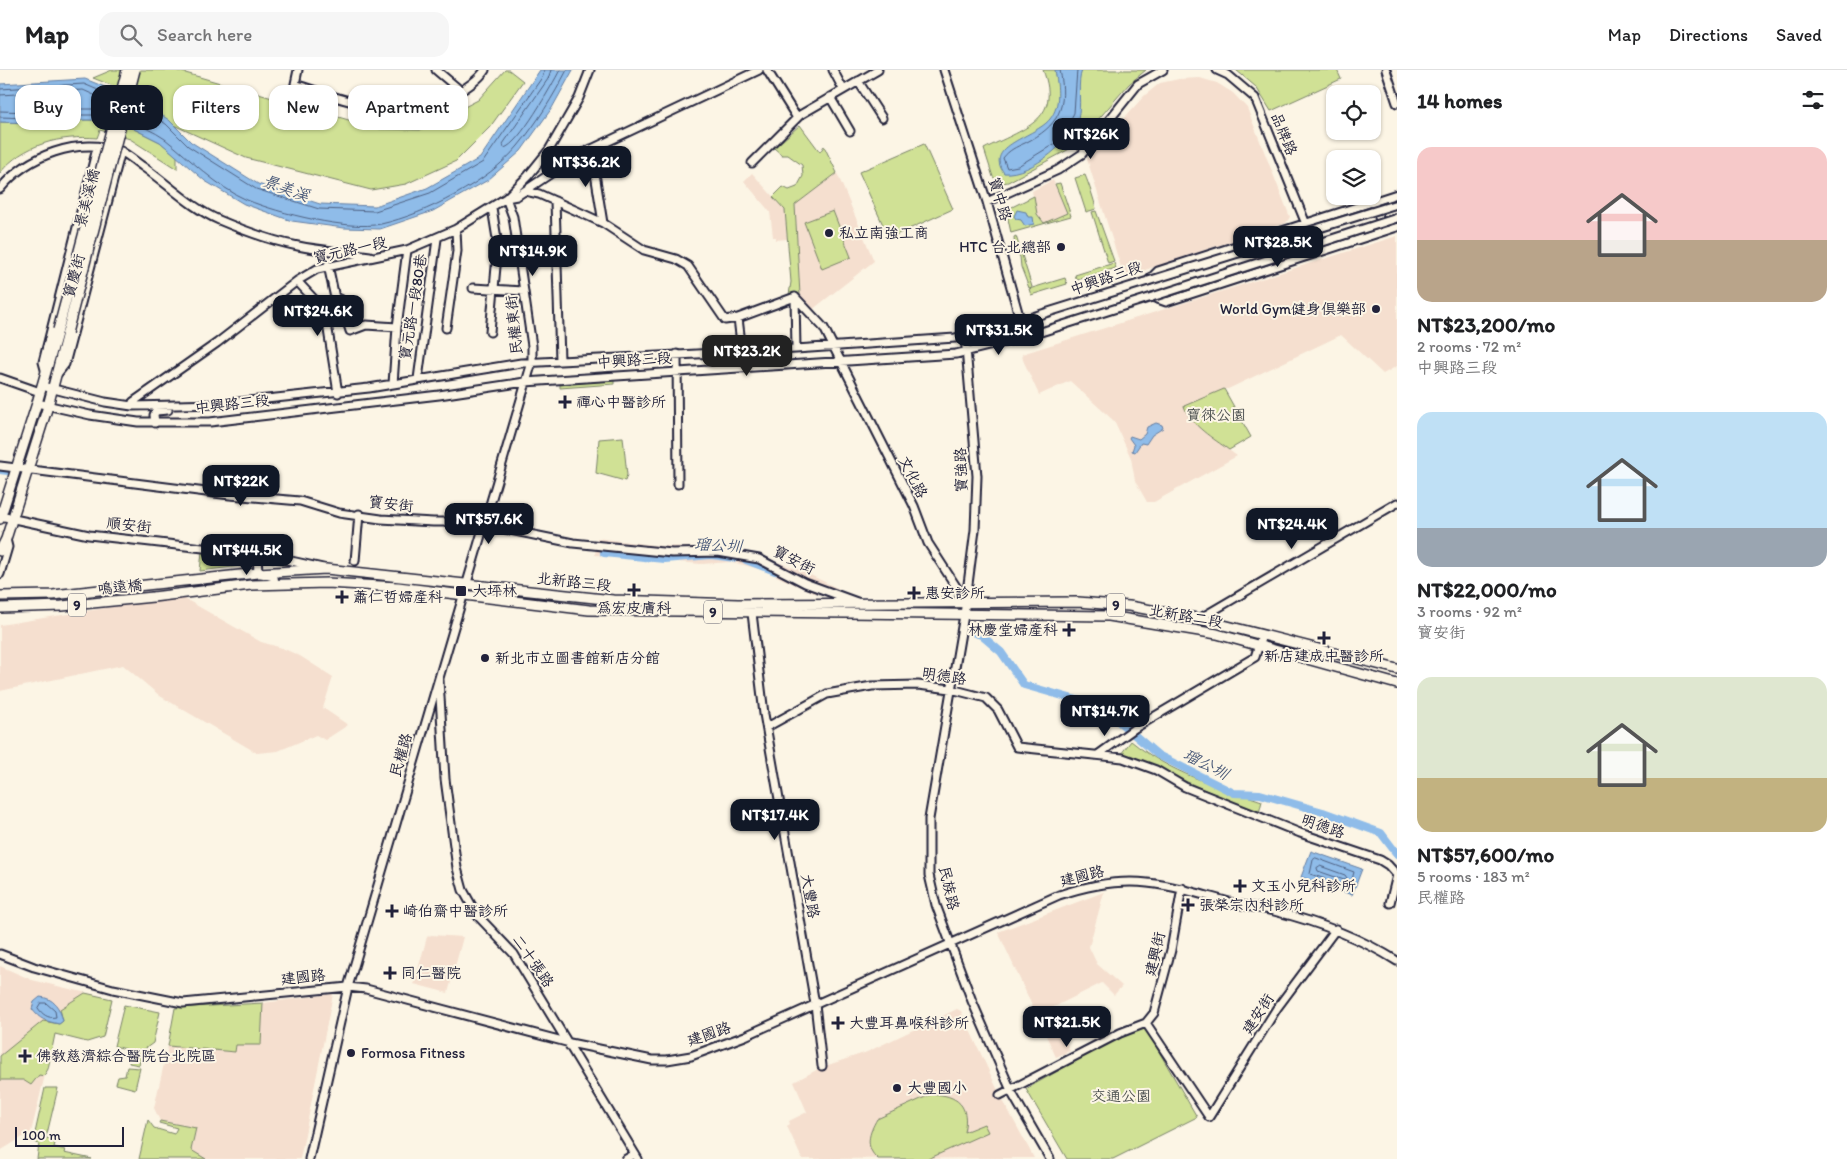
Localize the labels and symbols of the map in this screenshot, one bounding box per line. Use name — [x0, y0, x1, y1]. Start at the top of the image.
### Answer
street label: 品牌路 — [1267, 110, 1301, 158]
pin: NT$26K — [1050, 118, 1132, 160]
pin: NT$36.2K — [534, 146, 638, 188]
street label: 景美溪橋 — [71, 167, 103, 229]
water label: 景美溪 — [260, 171, 313, 205]
street label: 寶中路 — [985, 175, 1015, 223]
place label: 私立南強工商 — [839, 224, 929, 242]
pin: NT$28.5K — [1226, 226, 1330, 268]
marker: 私立南強工商 — [823, 227, 835, 239]
street label: 寶元路一段 — [311, 233, 389, 267]
pin: NT$14.9K — [481, 234, 585, 277]
place label: HTC 台北總部 — [959, 238, 1051, 256]
marker: HTC 台北總部 — [1055, 241, 1067, 253]
street label: 寶慶街 — [59, 252, 89, 300]
street label: 寶元路一段80巷 — [396, 253, 430, 361]
street label: 中興路三段 — [1068, 257, 1144, 299]
pin: NT$24.6K — [266, 294, 370, 337]
street label: 民權東街 — [502, 294, 526, 356]
place label: World Gym健身俱樂部 — [1220, 300, 1366, 318]
marker: World Gym健身俱樂部 — [1370, 303, 1382, 315]
pin: NT$31.5K — [947, 314, 1051, 356]
pin: NT$23.2K — [695, 334, 799, 377]
street label: 中興路三段 — [596, 348, 672, 372]
street label: 中興路三段 — [194, 391, 270, 417]
place label: 禪心中醫診所 — [576, 393, 666, 411]
marker: 禪心中醫診所 — [558, 395, 572, 409]
park label: 寶徠公園 — [1186, 406, 1246, 424]
street label: 寶強路 — [951, 447, 971, 493]
street label: 文化路 — [895, 453, 931, 501]
pin: NT$22K — [200, 464, 282, 507]
street label: 寶安街 — [368, 493, 414, 515]
pin: NT$57.6K — [437, 502, 541, 545]
pin: NT$24.4K — [1240, 508, 1344, 550]
street label: 順安街 — [106, 514, 152, 536]
pin: NT$44.5K — [195, 534, 299, 576]
water label: 瑠公圳 — [694, 534, 744, 556]
street label: 寶安街 — [770, 542, 818, 578]
street label: 北新路三段 — [536, 569, 612, 595]
street label: 鳴遠橋 — [97, 576, 143, 598]
place label: 大坪林 — [472, 582, 517, 600]
marker: 為宏皮膚科 — [627, 583, 641, 597]
marker: 大坪林 — [454, 584, 468, 598]
place label: 惠安診所 — [925, 584, 985, 602]
marker: 惠安診所 — [907, 586, 921, 600]
place label: 蕭仁哲婦產科 — [353, 588, 443, 606]
marker: 蕭仁哲婦產科 — [335, 590, 349, 604]
road number: 9 — [68, 594, 86, 616]
road number: 9 — [1107, 594, 1125, 616]
place label: 為宏皮膚科 — [596, 599, 672, 617]
road number: 9 — [704, 600, 722, 624]
street label: 北新路二段 — [1147, 601, 1225, 631]
place label: 林慶堂婦產科 — [968, 621, 1058, 639]
marker: 林慶堂婦產科 — [1062, 623, 1076, 637]
marker: 新店建成中醫診所 — [1317, 631, 1331, 645]
place label: 新店建成中醫診所 — [1264, 647, 1384, 665]
place label: 新北市立圖書館新店分館 — [495, 649, 660, 667]
marker: 新北市立圖書館新店分館 — [479, 652, 491, 664]
street label: 明德路 — [920, 664, 968, 688]
pin: NT$14.7K — [1053, 694, 1157, 737]
street label: 民權路 — [386, 731, 416, 779]
water label: 瑠公圳 — [1180, 745, 1233, 784]
pin: NT$17.4K — [723, 798, 827, 841]
street label: 明德路 — [1299, 810, 1347, 842]
street label: 建國路 — [1058, 862, 1106, 890]
street label: 民族路 — [935, 864, 963, 912]
street label: 大豐路 — [797, 872, 823, 920]
place label: 文玉小兒科診所 — [1251, 877, 1356, 895]
marker: 文玉小兒科診所 — [1233, 879, 1247, 893]
place label: 張榮宗內科診所 — [1199, 896, 1304, 914]
marker: 張榮宗內科診所 — [1181, 898, 1195, 912]
place label: 崎伯齋中醫診所 — [403, 902, 508, 920]
marker: 崎伯齋中醫診所 — [385, 904, 399, 918]
street label: 建興街 — [1141, 930, 1169, 978]
street label: 二十張路 — [508, 931, 558, 991]
place label: 同仁醫院 — [401, 964, 461, 982]
street label: 建國路 — [280, 966, 326, 988]
marker: 同仁醫院 — [383, 966, 397, 980]
street label: 建安街 — [1238, 990, 1278, 1038]
pin: NT$21.5K — [1015, 1006, 1119, 1048]
place label: 大豐耳鼻喉科診所 — [849, 1014, 969, 1032]
marker: 大豐耳鼻喉科診所 — [831, 1016, 845, 1030]
street label: 建國路 — [685, 1018, 733, 1050]
place label: Formosa Fitness — [361, 1044, 466, 1062]
place label: 佛教慈濟綜合醫院台北院區 — [36, 1047, 216, 1065]
marker: Formosa Fitness — [345, 1047, 357, 1059]
marker: 佛教慈濟綜合醫院台北院區 — [18, 1049, 32, 1063]
place label: 大豐國小 — [907, 1079, 967, 1097]
marker: 大豐國小 — [891, 1082, 903, 1094]
park label: 交通公園 — [1091, 1087, 1151, 1105]
scale bar — [15, 1124, 124, 1147]

